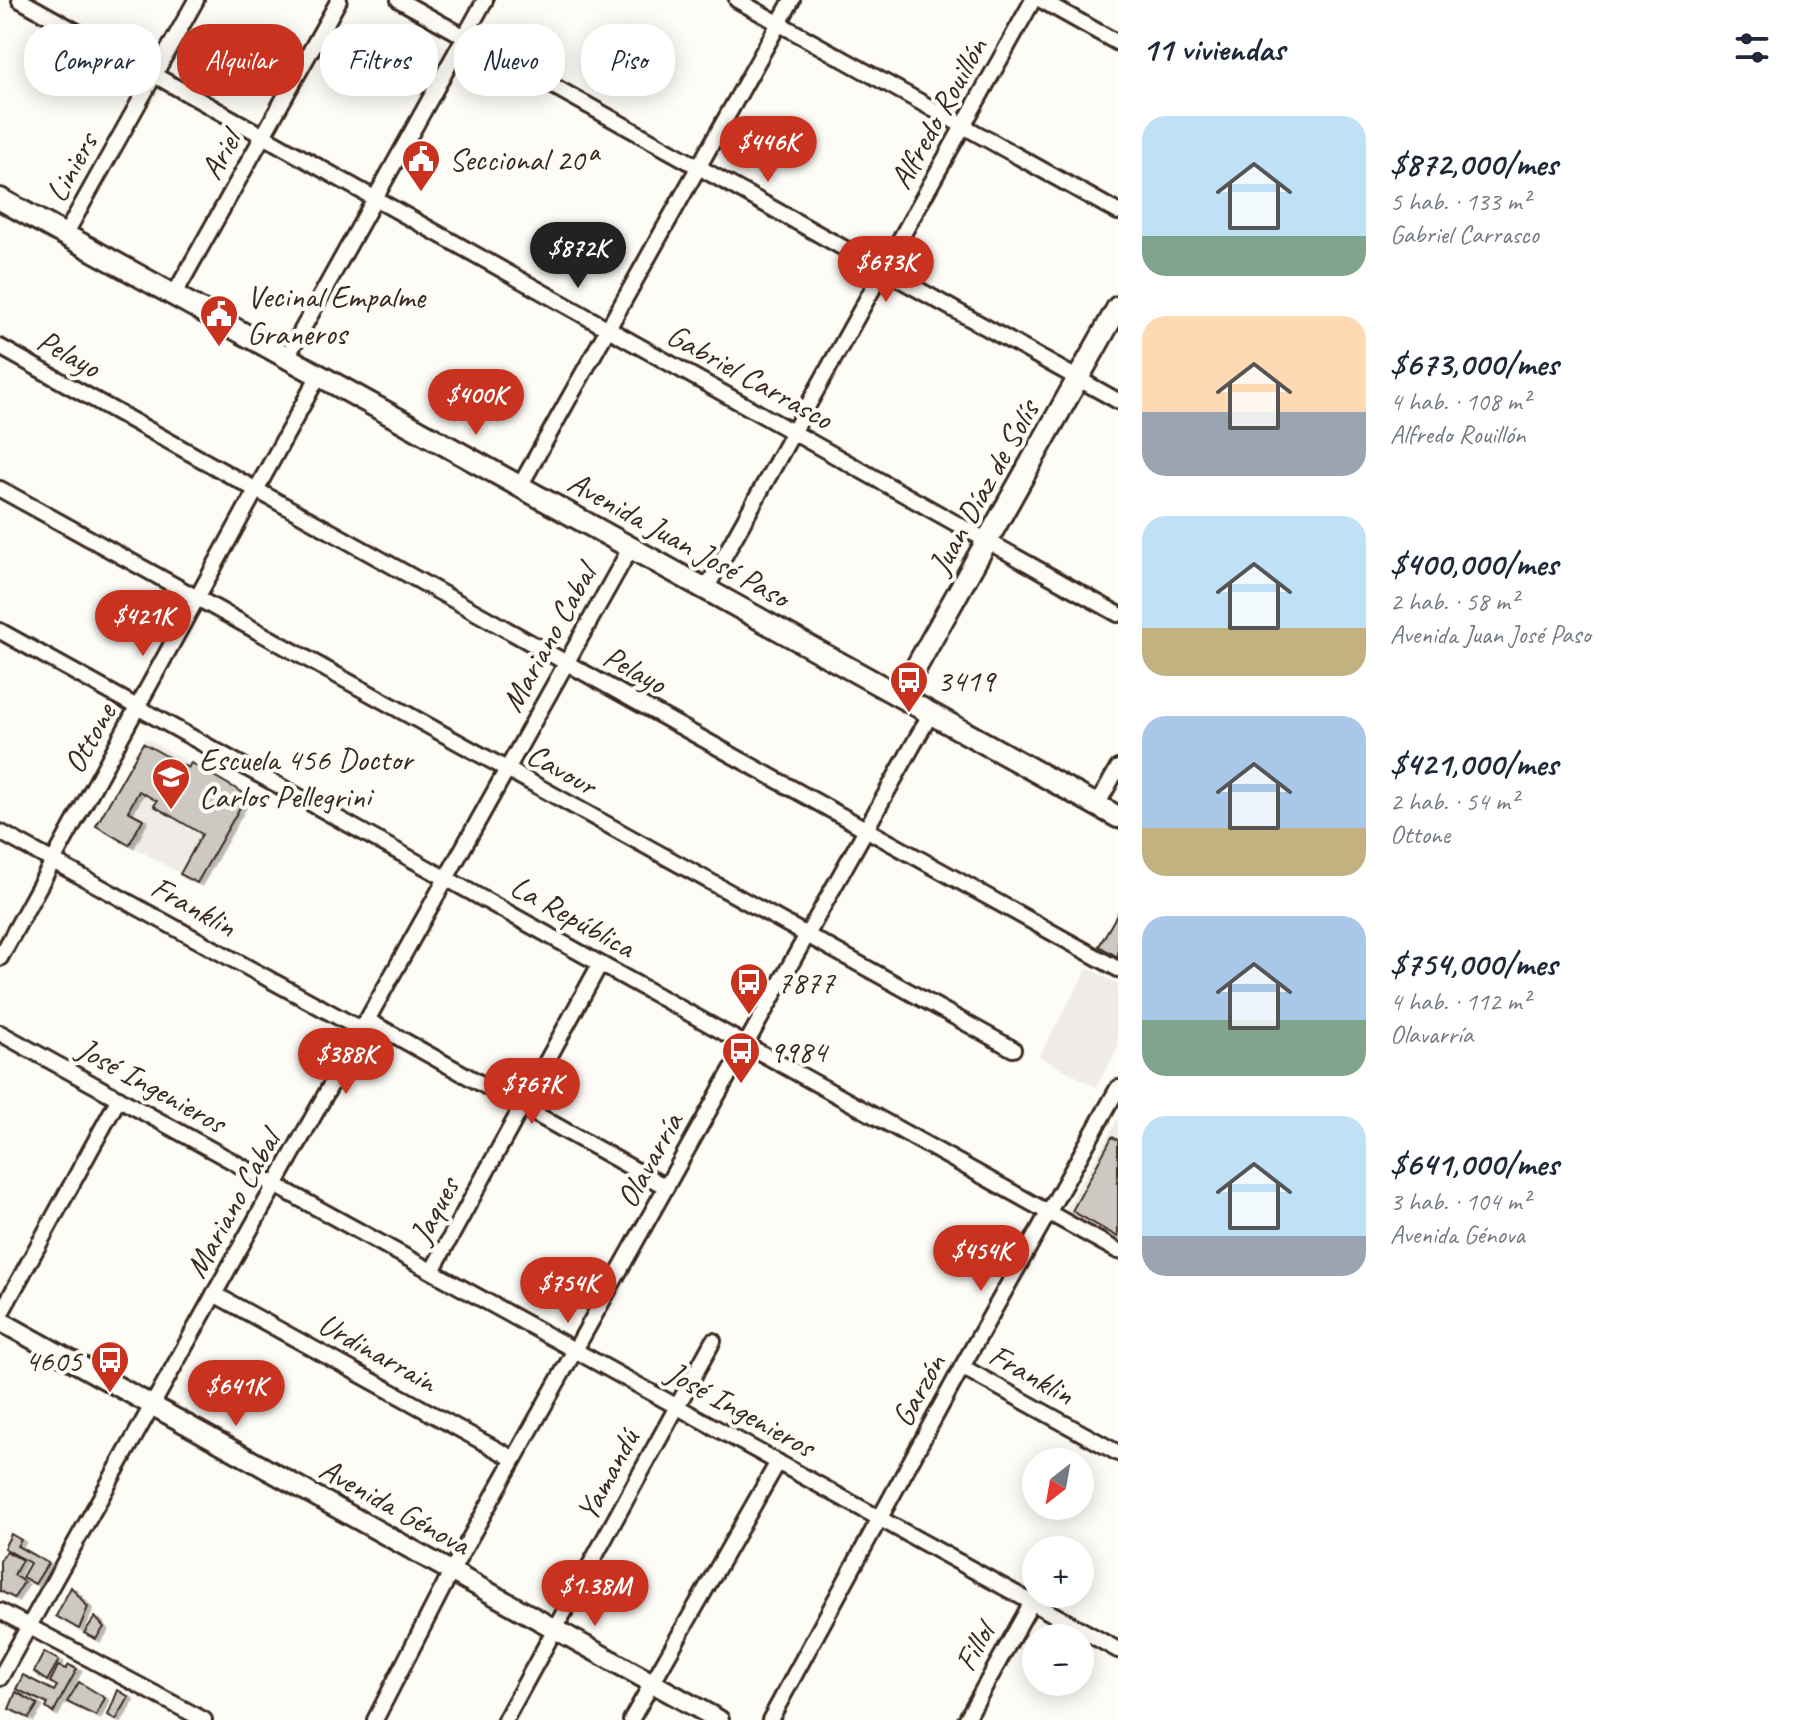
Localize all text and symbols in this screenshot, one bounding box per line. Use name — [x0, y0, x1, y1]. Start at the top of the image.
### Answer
chip: Comprar — [24, 24, 161, 96]
chip: Alquilar — [177, 24, 304, 96]
chip: Filtros — [320, 24, 438, 96]
chip: Nuevo — [454, 24, 565, 96]
chip: Piso — [581, 24, 675, 96]
icon: filters — [1730, 26, 1774, 70]
text: 11 viviendas — [1142, 27, 1285, 70]
street label: Alfredo Rouillón — [880, 29, 998, 196]
pin: $446K — [712, 116, 824, 184]
street label: Ariel — [191, 119, 253, 187]
street label: Liniers — [36, 123, 109, 209]
text: $446K — [738, 125, 798, 158]
public building icon: Seccional 20ª — [400, 138, 442, 193]
place label: Seccional 20ª — [449, 139, 602, 180]
text: $872,000/mes — [1390, 142, 1558, 185]
icon: home — [1206, 148, 1302, 244]
text: 5 hab. · 133 m² — [1390, 185, 1530, 218]
text: Gabriel Carrasco — [1390, 218, 1539, 251]
pin: $872K — [522, 222, 634, 290]
text: $872K — [548, 231, 608, 264]
pin: $673K — [830, 236, 942, 304]
text: $673K — [856, 245, 916, 278]
place label: Vecinal Empalme Graneros — [247, 276, 427, 354]
public building icon: Vecinal Empalme Graneros — [198, 293, 240, 348]
street label: Gabriel Carrasco — [660, 314, 841, 440]
street label: Pelayo — [30, 320, 109, 388]
text: $673,000/mes — [1390, 342, 1558, 385]
icon: home — [1206, 348, 1302, 444]
pin: $400K — [420, 369, 532, 437]
text: $400K — [446, 378, 506, 411]
text: 4 hab. · 108 m² — [1390, 385, 1530, 418]
street label: Juan Díaz de Solís — [918, 391, 1049, 583]
text: Alfredo Rouillón — [1390, 418, 1526, 451]
street label: Avenida Juan José Paso — [561, 462, 800, 619]
text: $400,000/mes — [1390, 542, 1558, 585]
icon: home — [1206, 548, 1302, 644]
street label: Mariano Cabal — [491, 553, 608, 719]
text: 2 hab. · 58 m² — [1390, 585, 1518, 618]
pin: $421K — [87, 590, 199, 658]
text: $421K — [113, 599, 173, 632]
text: Avenida Juan José Paso — [1390, 618, 1590, 651]
street label: Pelayo — [596, 636, 675, 704]
bus stop icon: 3419 — [888, 659, 930, 714]
place label: 3419 — [937, 660, 997, 701]
street label: Ottone — [54, 694, 127, 780]
street label: Cavour — [520, 734, 606, 806]
place label: Escuela 456 Doctor Carlos Pellegrini — [199, 739, 415, 817]
text: $421,000/mes — [1390, 742, 1558, 785]
icon: home — [1206, 748, 1302, 844]
school or university icon: Escuela 456 Doctor Carlos Pellegrini — [150, 756, 192, 811]
text: 2 hab. · 54 m² — [1390, 785, 1518, 818]
text: Ottone — [1390, 818, 1450, 851]
street label: Franklin — [144, 866, 244, 947]
street label: La República — [503, 866, 644, 968]
text: $754,000/mes — [1390, 942, 1557, 985]
icon: home — [1206, 948, 1302, 1044]
bus stop icon: 7877 — [728, 961, 770, 1016]
place label: 7877 — [777, 962, 836, 1003]
text: 4 hab. · 112 m² — [1390, 985, 1530, 1018]
text: Olavarría — [1390, 1018, 1473, 1051]
street label: José Ingenieros — [69, 1027, 235, 1144]
pin: $388K — [290, 1028, 402, 1096]
bus stop icon: 9984 — [720, 1030, 762, 1085]
place label: 9984 — [769, 1031, 830, 1072]
text: $388K — [316, 1037, 376, 1070]
pin: $767K — [476, 1058, 588, 1126]
text: $767K — [502, 1067, 562, 1100]
street label: Olavarría — [607, 1104, 693, 1215]
street label: Mariano Cabal — [175, 1119, 292, 1285]
text: $641,000/mes — [1390, 1142, 1558, 1185]
icon: home — [1206, 1148, 1302, 1244]
street label: Jaques — [399, 1168, 470, 1252]
text: 3 hab. · 104 m² — [1390, 1185, 1530, 1218]
text: Avenida Génova — [1390, 1218, 1525, 1251]
pin: $454K — [925, 1225, 1037, 1293]
text: $454K — [951, 1234, 1011, 1267]
pin: $754K — [512, 1257, 624, 1325]
text: $754K — [538, 1266, 598, 1299]
street label: Urdinarrain — [311, 1303, 446, 1403]
street label: Franklin — [982, 1334, 1082, 1415]
bus stop icon: 4605 — [89, 1339, 131, 1394]
place label: 4605 — [24, 1340, 84, 1381]
street label: Garzón — [882, 1345, 956, 1434]
street label: José Ingenieros — [658, 1351, 824, 1468]
pin: $641K — [180, 1360, 292, 1428]
text: $641K — [206, 1369, 266, 1402]
street label: Yamandú — [566, 1420, 650, 1528]
street label: Avenida Génova — [312, 1448, 479, 1566]
north arrow — [1022, 1448, 1094, 1520]
map controls — [1022, 1448, 1094, 1696]
button: + — [1022, 1536, 1094, 1608]
pin: $1.38M — [530, 1560, 660, 1628]
text: $1.38M — [560, 1569, 630, 1602]
street label: Fillol — [945, 1611, 1007, 1678]
button: − — [1022, 1624, 1094, 1696]

